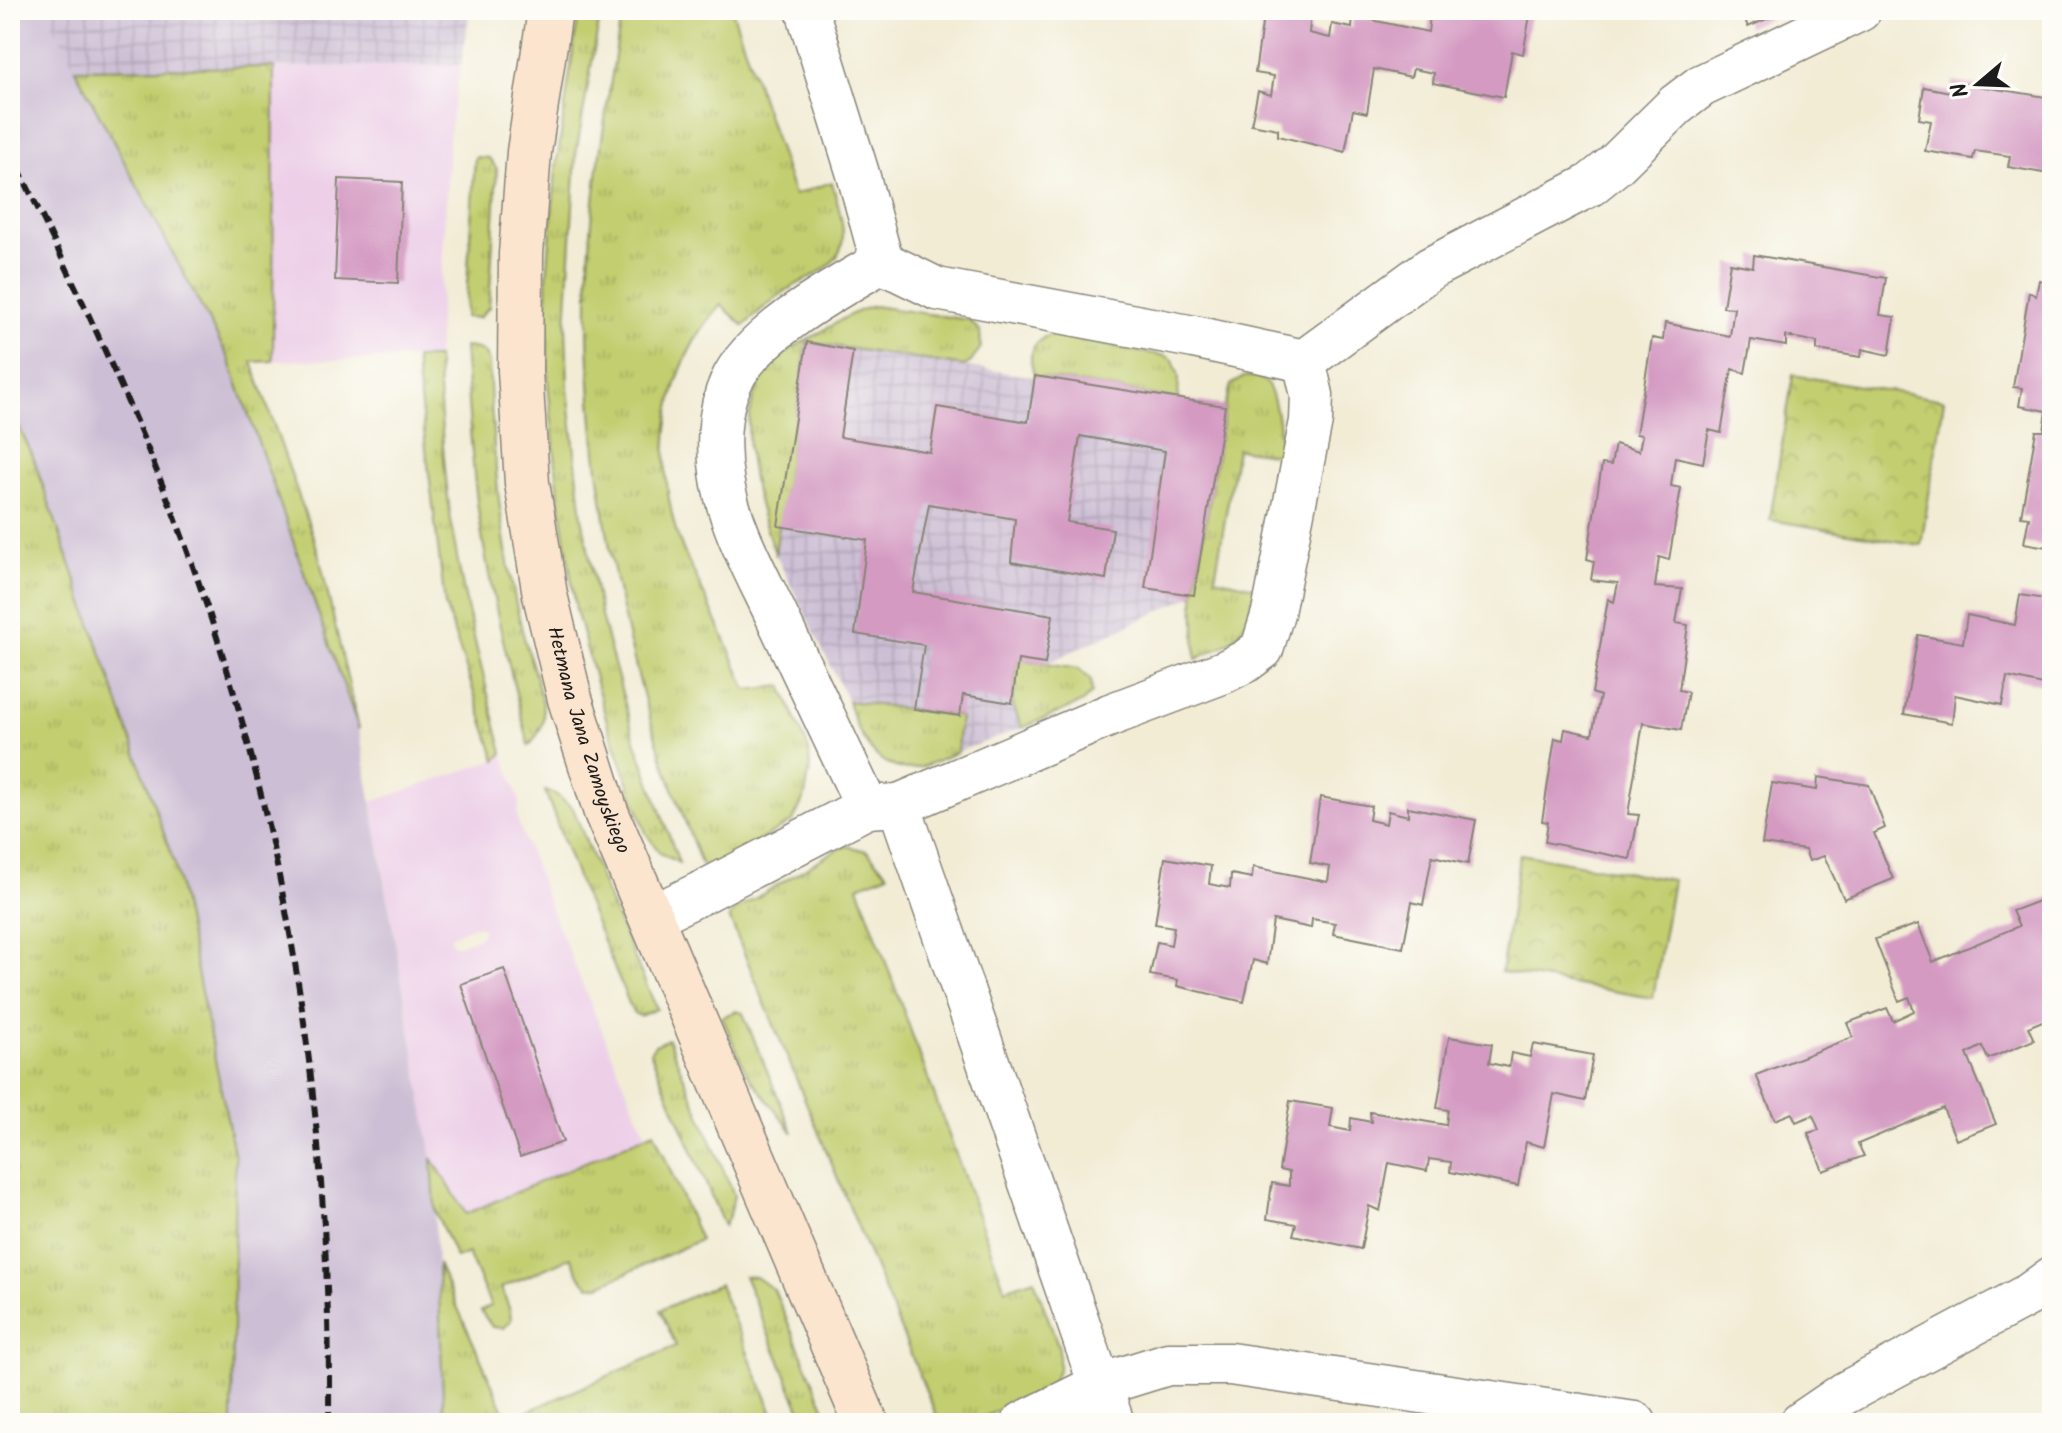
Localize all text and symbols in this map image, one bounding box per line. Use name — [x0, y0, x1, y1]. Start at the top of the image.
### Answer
north arrow — [1938, 44, 2018, 124]
text: N — [1943, 77, 1980, 102]
street label: Hetmana Jana Zamoyskiego — [537, 623, 638, 859]

